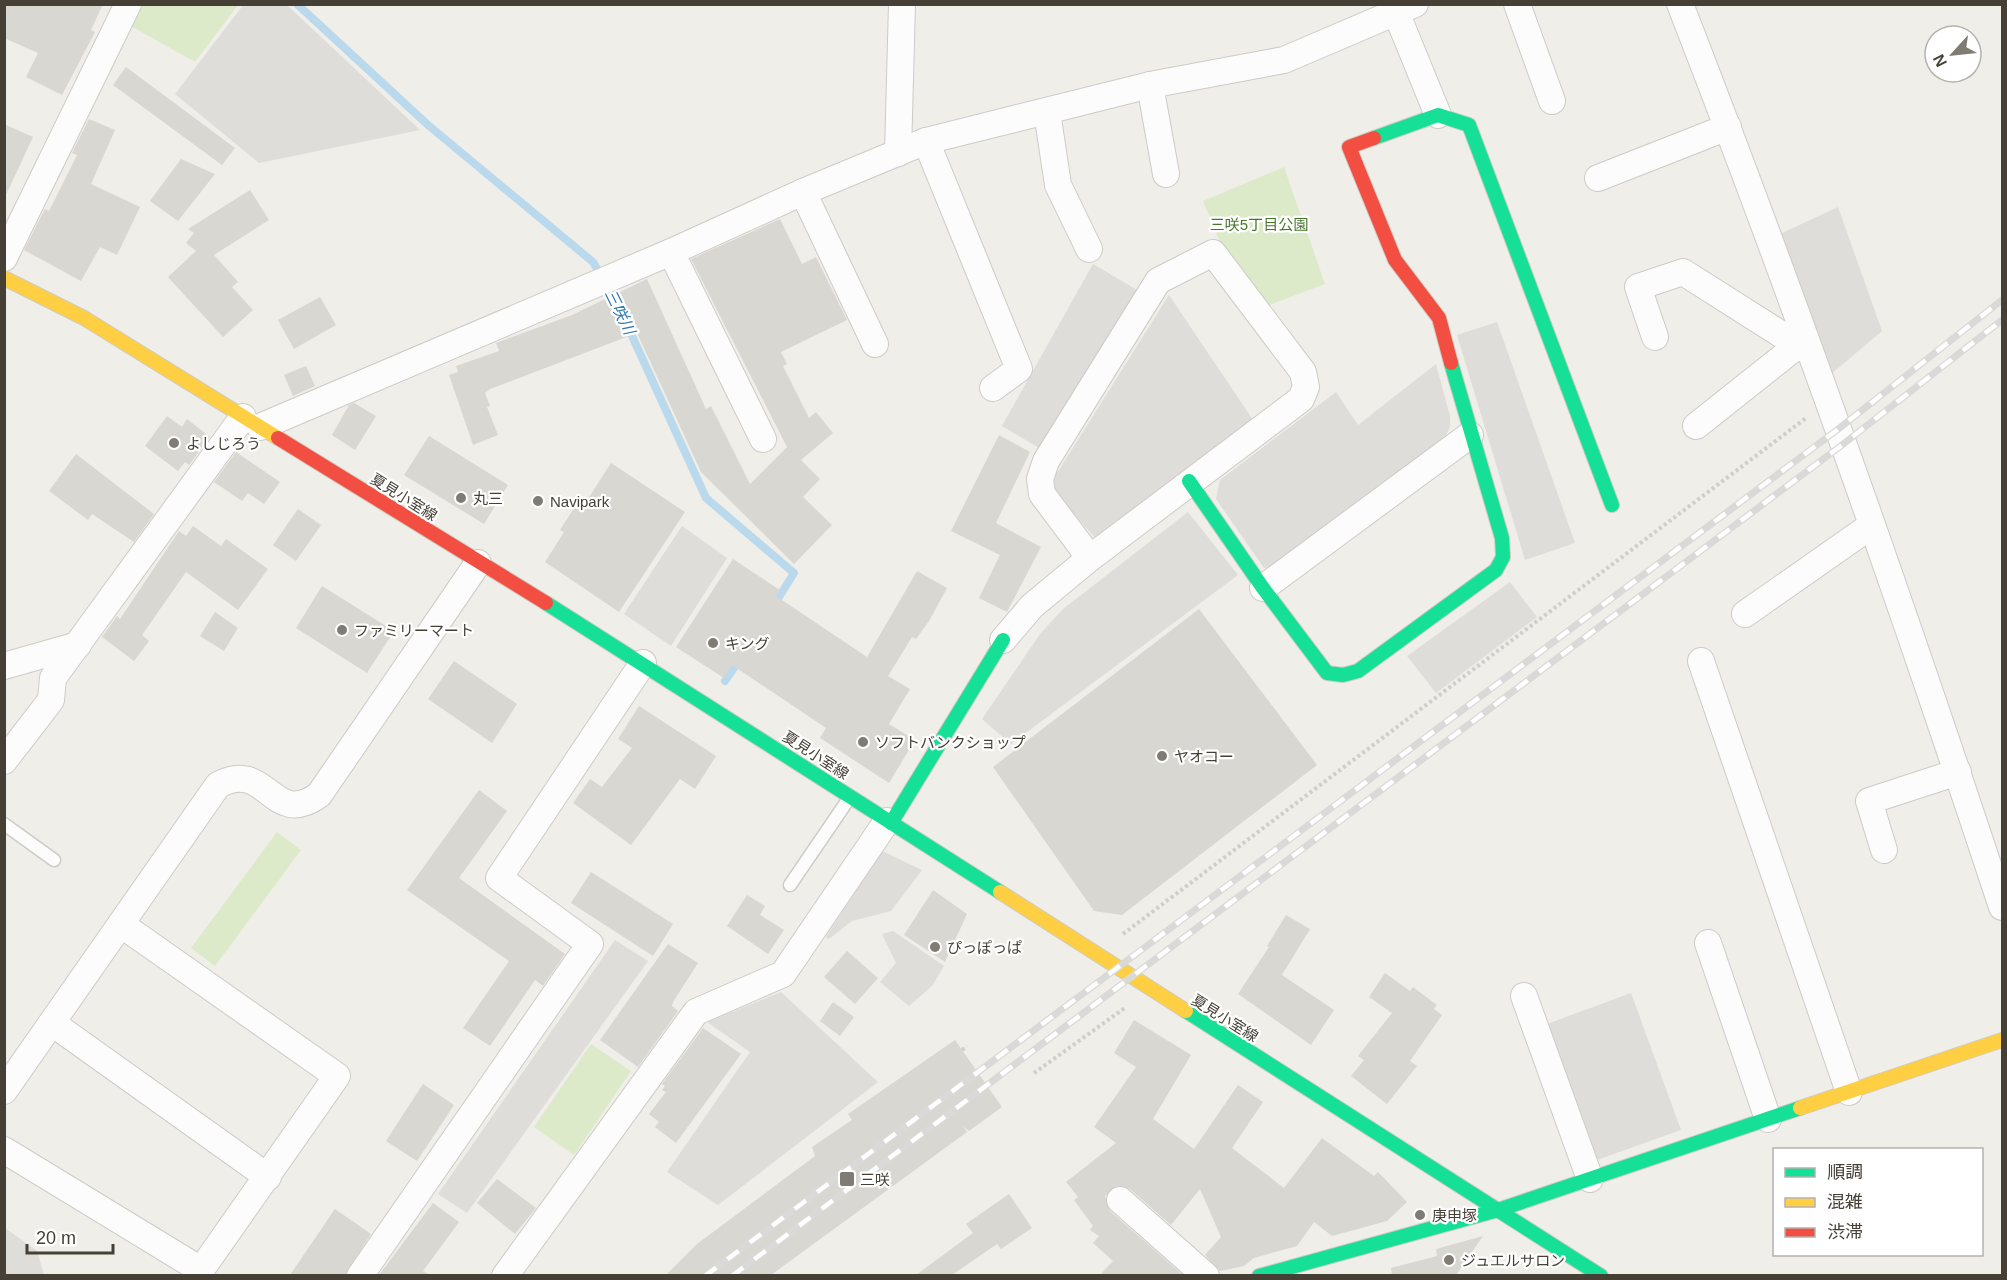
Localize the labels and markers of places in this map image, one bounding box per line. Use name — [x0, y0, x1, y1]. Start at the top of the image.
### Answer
place label: よしじろう — [186, 435, 261, 452]
marker: よしじろう — [167, 436, 181, 450]
place label: 丸三 — [473, 490, 503, 507]
marker: 丸三 — [454, 491, 468, 505]
place label: Navipark — [550, 493, 610, 510]
marker: Navipark — [531, 494, 545, 508]
place label: ファミリーマート — [354, 622, 474, 639]
marker: ファミリーマート — [335, 623, 349, 637]
place label: キング — [725, 635, 770, 652]
marker: キング — [706, 636, 720, 650]
place label: ソフトバンクショップ — [875, 734, 1026, 751]
marker: ソフトバンクショップ — [856, 735, 870, 749]
place label: ヤオコー — [1174, 748, 1234, 765]
marker: ヤオコー — [1155, 749, 1169, 763]
place label: ぴっぽっぱ — [947, 939, 1022, 956]
marker: ぴっぽっぱ — [928, 940, 942, 954]
marker: 三咲 — [838, 1170, 856, 1188]
place label: 三咲 — [860, 1171, 890, 1188]
place label: 庚申塚 — [1432, 1207, 1477, 1224]
marker: 庚申塚 — [1413, 1208, 1427, 1222]
place label: ジュエルサロン — [1461, 1252, 1565, 1269]
marker: ジュエルサロン — [1442, 1253, 1456, 1267]

